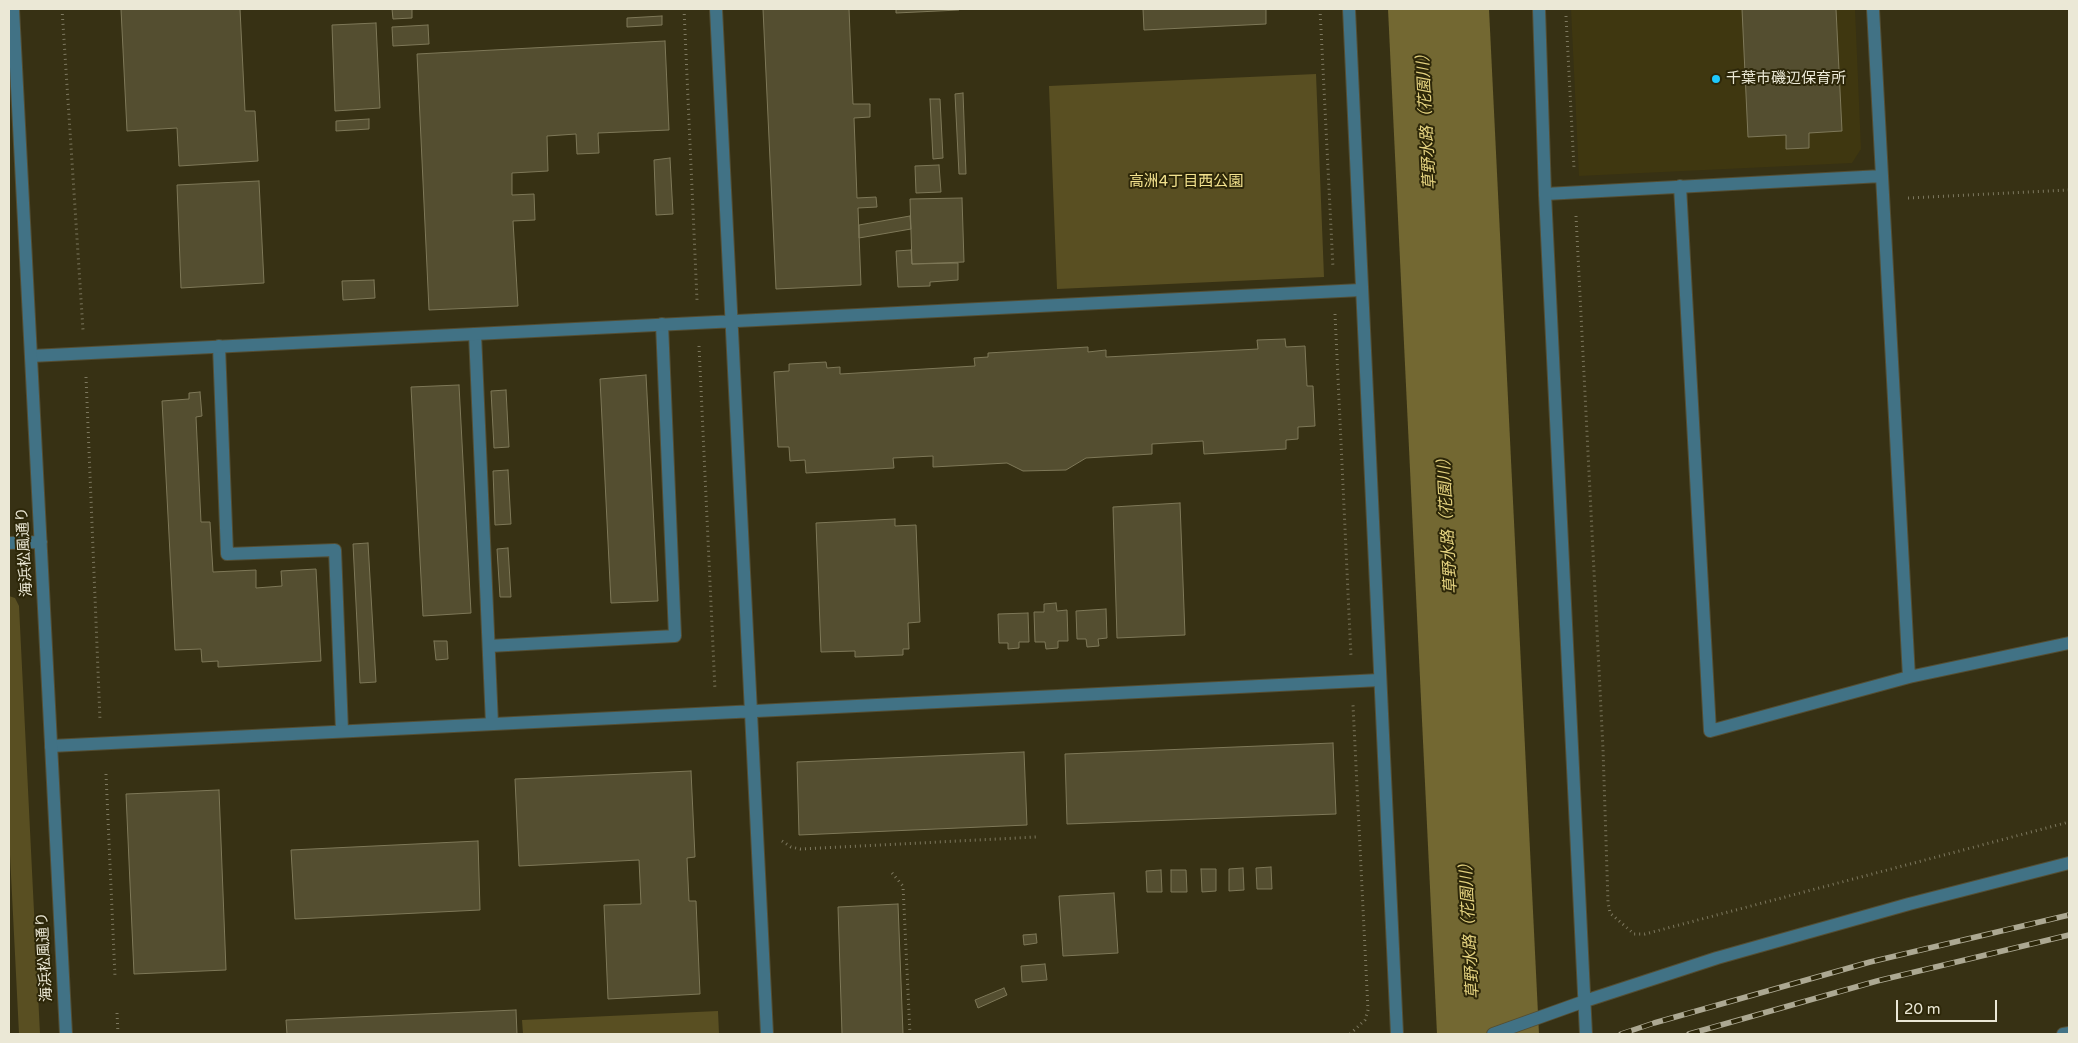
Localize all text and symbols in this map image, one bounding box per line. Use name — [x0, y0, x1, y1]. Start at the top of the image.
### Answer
water label: 草野水路（花園川） — [1414, 46, 1440, 190]
place label: 千葉市磯辺保育所 — [1726, 70, 1846, 88]
marker: 千葉市磯辺保育所 — [1710, 73, 1722, 85]
park label: 高洲4丁目西公園 — [1129, 173, 1243, 191]
water label: 草野水路（花園川） — [1435, 450, 1461, 594]
street label: 海浜松風通り — [14, 507, 36, 597]
water label: 草野水路（花園川） — [1457, 855, 1483, 999]
street label: 海浜松風通り — [34, 912, 56, 1002]
scale bar — [1898, 990, 1999, 1022]
text: 20 m — [1904, 1000, 1941, 1018]

